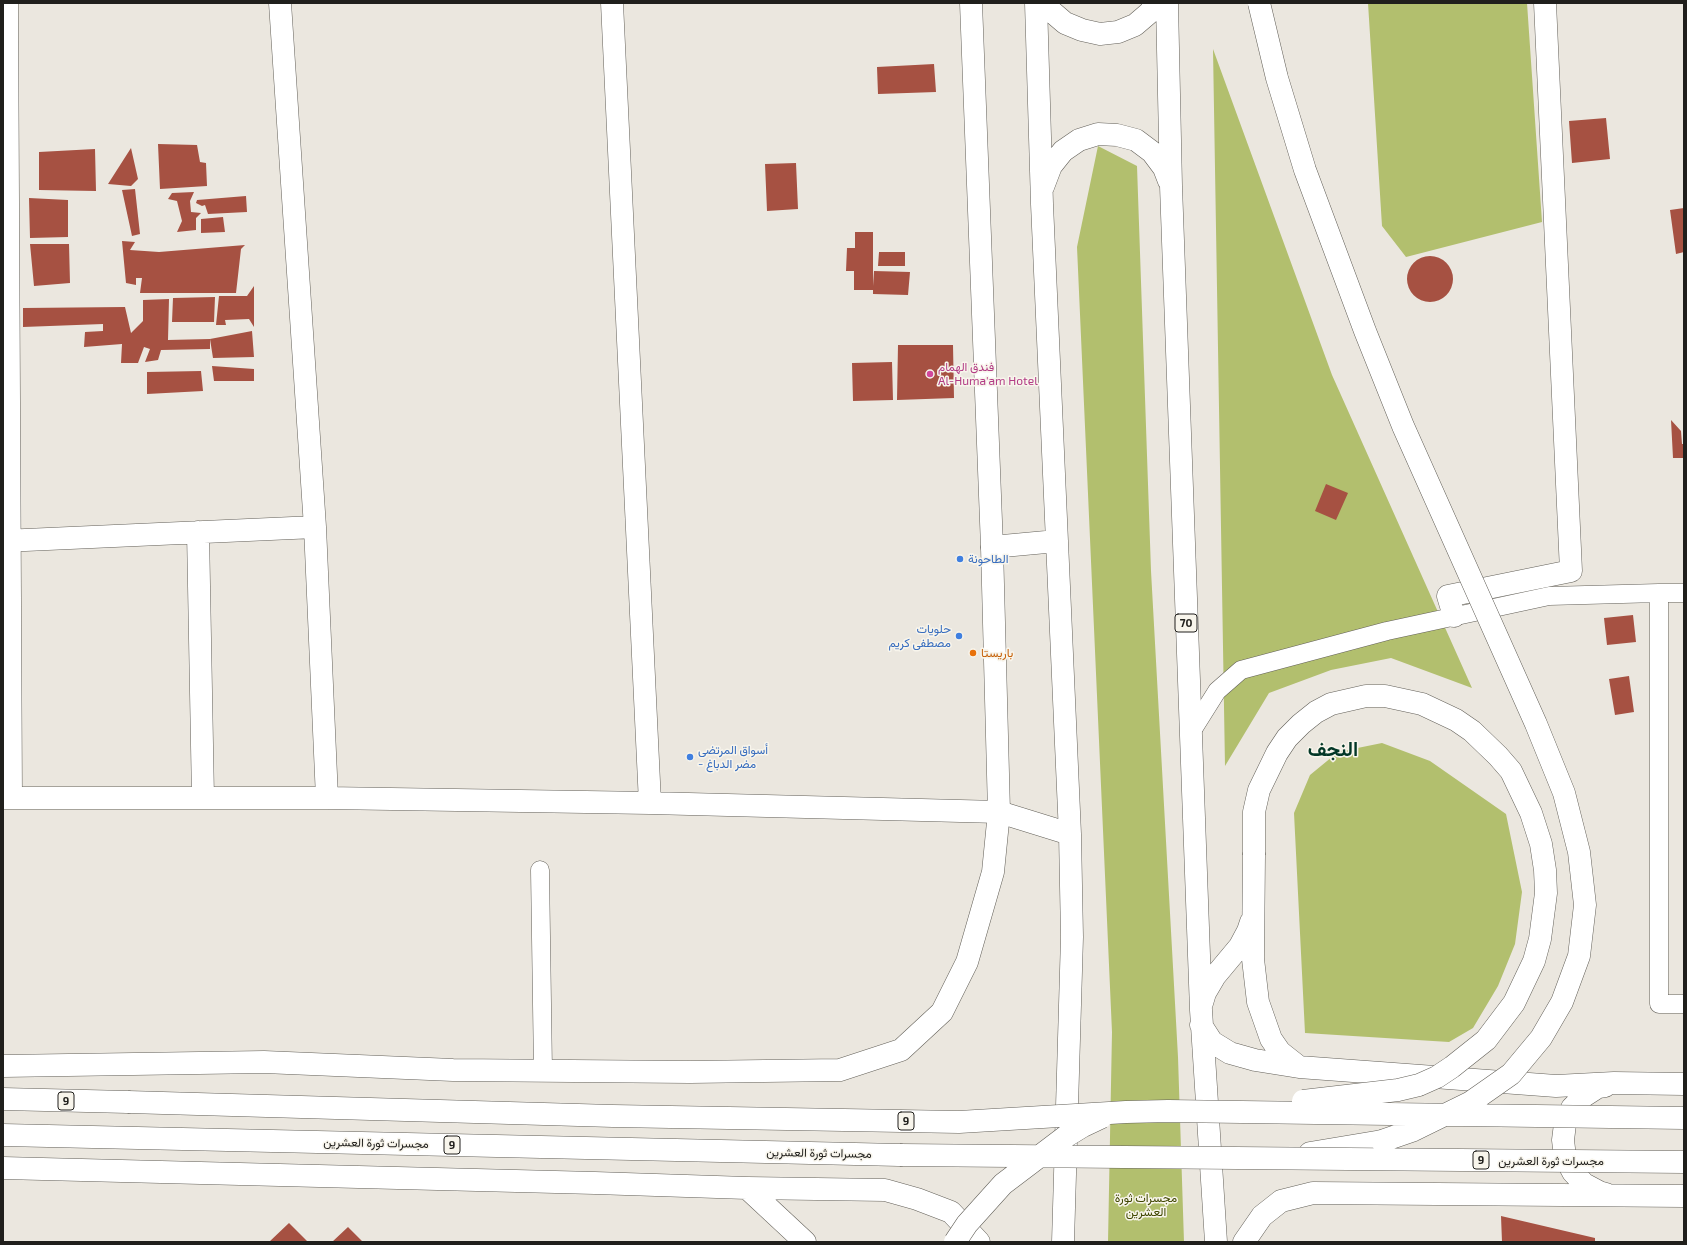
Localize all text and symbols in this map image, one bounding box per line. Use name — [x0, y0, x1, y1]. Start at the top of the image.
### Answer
place label: فندق الهمام Al-Huma'am Hotel — [938, 360, 1038, 388]
marker: فندق الهمام Al-Huma'am Hotel — [925, 369, 935, 379]
place label: الطاحونة — [968, 552, 1008, 566]
marker: الطاحونة — [955, 554, 965, 564]
road number: 70 — [1175, 614, 1197, 632]
place label: حلويات مصطفى كريم — [888, 622, 951, 650]
marker: حلويات مصطفى كريم — [954, 631, 964, 641]
place label: باريستا — [981, 646, 1013, 660]
marker: باريستا — [968, 648, 978, 658]
district label: النجف — [1308, 737, 1358, 761]
place label: أسواق المرتضى - مضر الدباغ — [698, 743, 768, 771]
marker: أسواق المرتضى - مضر الدباغ — [685, 752, 695, 762]
road number: 9 — [58, 1092, 74, 1110]
road number: 9 — [898, 1112, 914, 1130]
street label: مجسرات ثورة العشرين — [323, 1135, 429, 1151]
road number: 9 — [444, 1136, 460, 1154]
street label: مجسرات ثورة العشرين — [766, 1145, 872, 1161]
road number: 9 — [1473, 1151, 1489, 1169]
street label: مجسرات ثورة العشرين — [1498, 1154, 1604, 1168]
park label: مجسرات ثورة العشرين — [1115, 1191, 1177, 1219]

